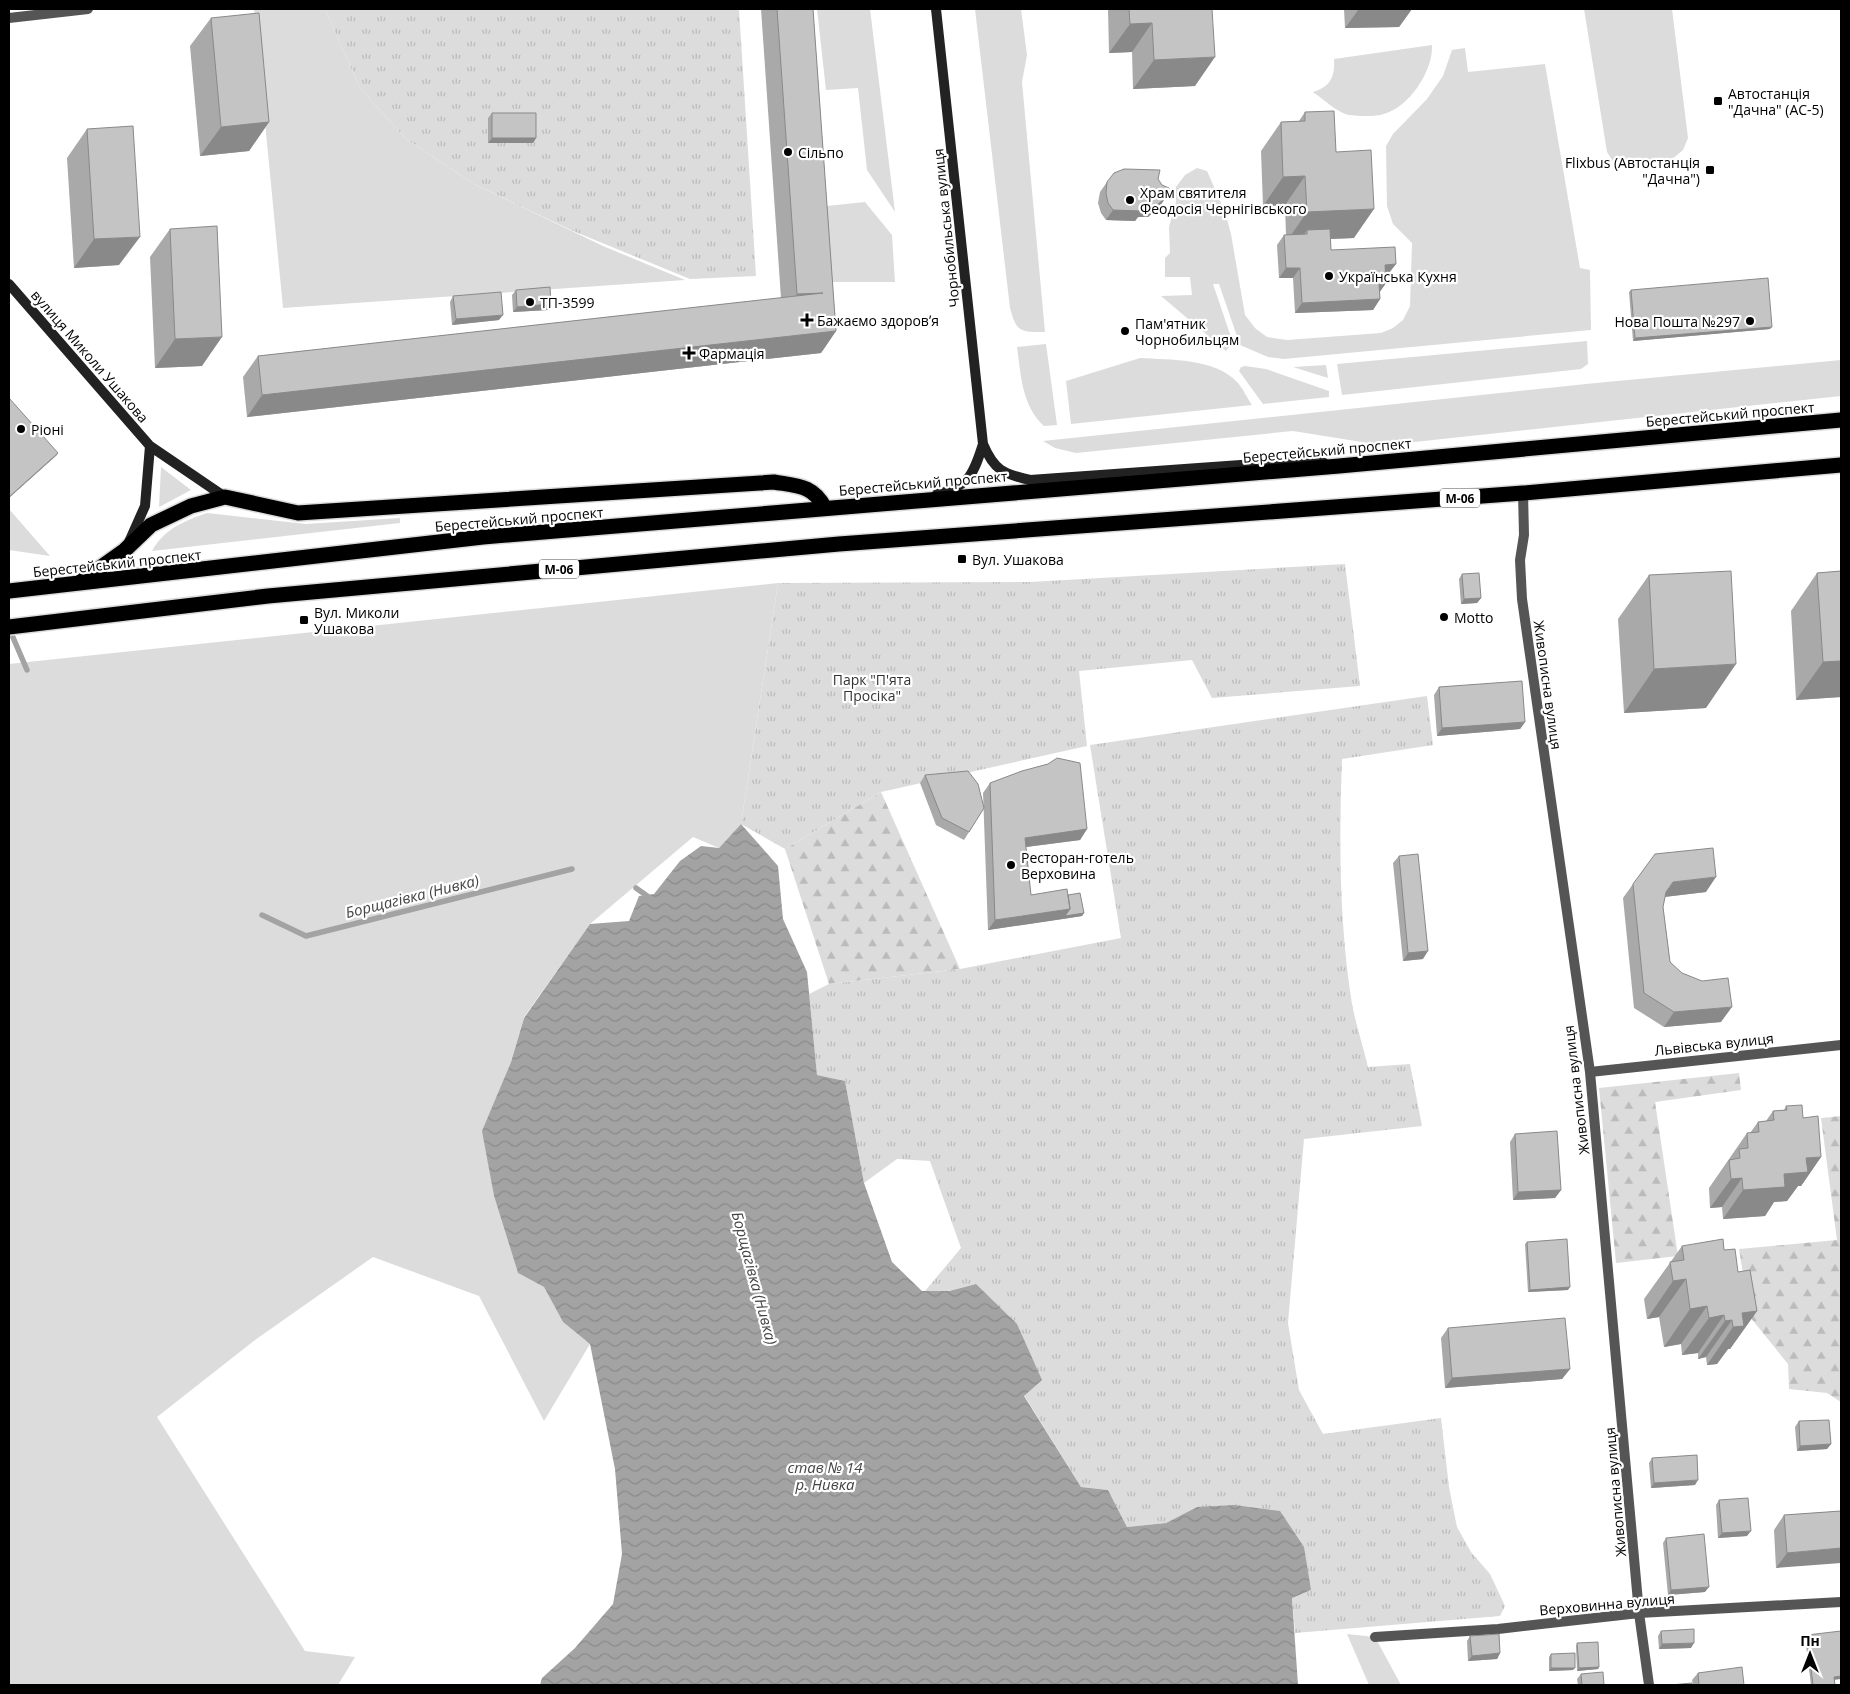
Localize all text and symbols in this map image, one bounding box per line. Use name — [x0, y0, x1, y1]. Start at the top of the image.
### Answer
place label: Автостанція "Дачна" (АС-5) — [1728, 84, 1824, 119]
marker: Автостанція "Дачна" (АС-5) — [1712, 95, 1724, 107]
place label: Сільпо — [798, 143, 844, 162]
marker: Сільпо — [782, 146, 794, 158]
street label: Чорнобильська вулиця — [928, 148, 964, 308]
place label: Flixbus (Автостанція "Дачна") — [1565, 153, 1700, 188]
marker: Flixbus (Автостанція "Дачна") — [1704, 164, 1716, 176]
place label: Храм святителя Феодосія Чернігівського — [1140, 183, 1307, 218]
marker: Храм святителя Феодосія Чернігівського — [1124, 194, 1136, 206]
place label: Українська Кухня — [1339, 267, 1457, 286]
marker: Українська Кухня — [1323, 270, 1335, 282]
street label: вулиця Миколи Ушакова — [27, 286, 153, 426]
place label: ТП-3599 — [540, 293, 594, 312]
marker: ТП-3599 — [524, 296, 536, 308]
place label: Бажаємо здоровʼя — [817, 311, 939, 330]
place label: Нова Пошта №297 — [1614, 312, 1740, 331]
marker: Бажаємо здоровʼя — [801, 314, 813, 326]
place label: Пам'ятник Чорнобильцям — [1135, 314, 1239, 349]
marker: Нова Пошта №297 — [1744, 315, 1756, 327]
marker: Пам'ятник Чорнобильцям — [1119, 325, 1131, 337]
place label: Фармація — [699, 344, 765, 363]
marker: Фармація — [683, 347, 695, 359]
street label: Берестейський проспект — [1645, 397, 1816, 431]
place label: Ріоні — [31, 420, 64, 439]
marker: Ріоні — [15, 423, 27, 435]
street label: Берестейський проспект — [1242, 433, 1413, 467]
street label: Берестейський проспект — [838, 466, 1009, 500]
road number: М-06 — [1440, 488, 1480, 508]
street label: Берестейський проспект — [434, 502, 605, 536]
street label: Берестейський проспект — [32, 545, 203, 581]
place label: Вул. Ушакова — [972, 550, 1064, 569]
marker: Вул. Ушакова — [956, 553, 968, 565]
road number: М-06 — [539, 560, 579, 578]
place label: Вул. Миколи Ушакова — [314, 603, 399, 638]
place label: Motto — [1454, 608, 1493, 627]
marker: Motto — [1438, 611, 1450, 623]
marker: Вул. Миколи Ушакова — [298, 614, 310, 626]
street label: Живописна вулиця — [1530, 619, 1566, 751]
park label: Парк "П'ята Просіка" — [833, 670, 911, 705]
place label: Ресторан-готель Верховина — [1021, 848, 1134, 883]
marker: Ресторан-готель Верховина — [1005, 859, 1017, 871]
water label: Борщагівка (Нивка) — [343, 870, 481, 922]
street label: Живописна вулиця — [1559, 1024, 1593, 1156]
street label: Львівська вулиця — [1653, 1028, 1775, 1060]
water label: Борщагівка (Нивка) — [728, 1209, 782, 1347]
street label: Живописна вулиця — [1600, 1426, 1630, 1558]
water label: став № 14 р. Нивка — [788, 1457, 863, 1494]
street label: Верховинна вулиця — [1539, 1589, 1675, 1619]
north arrow — [1785, 1629, 1835, 1679]
text: Пн — [1800, 1631, 1820, 1650]

